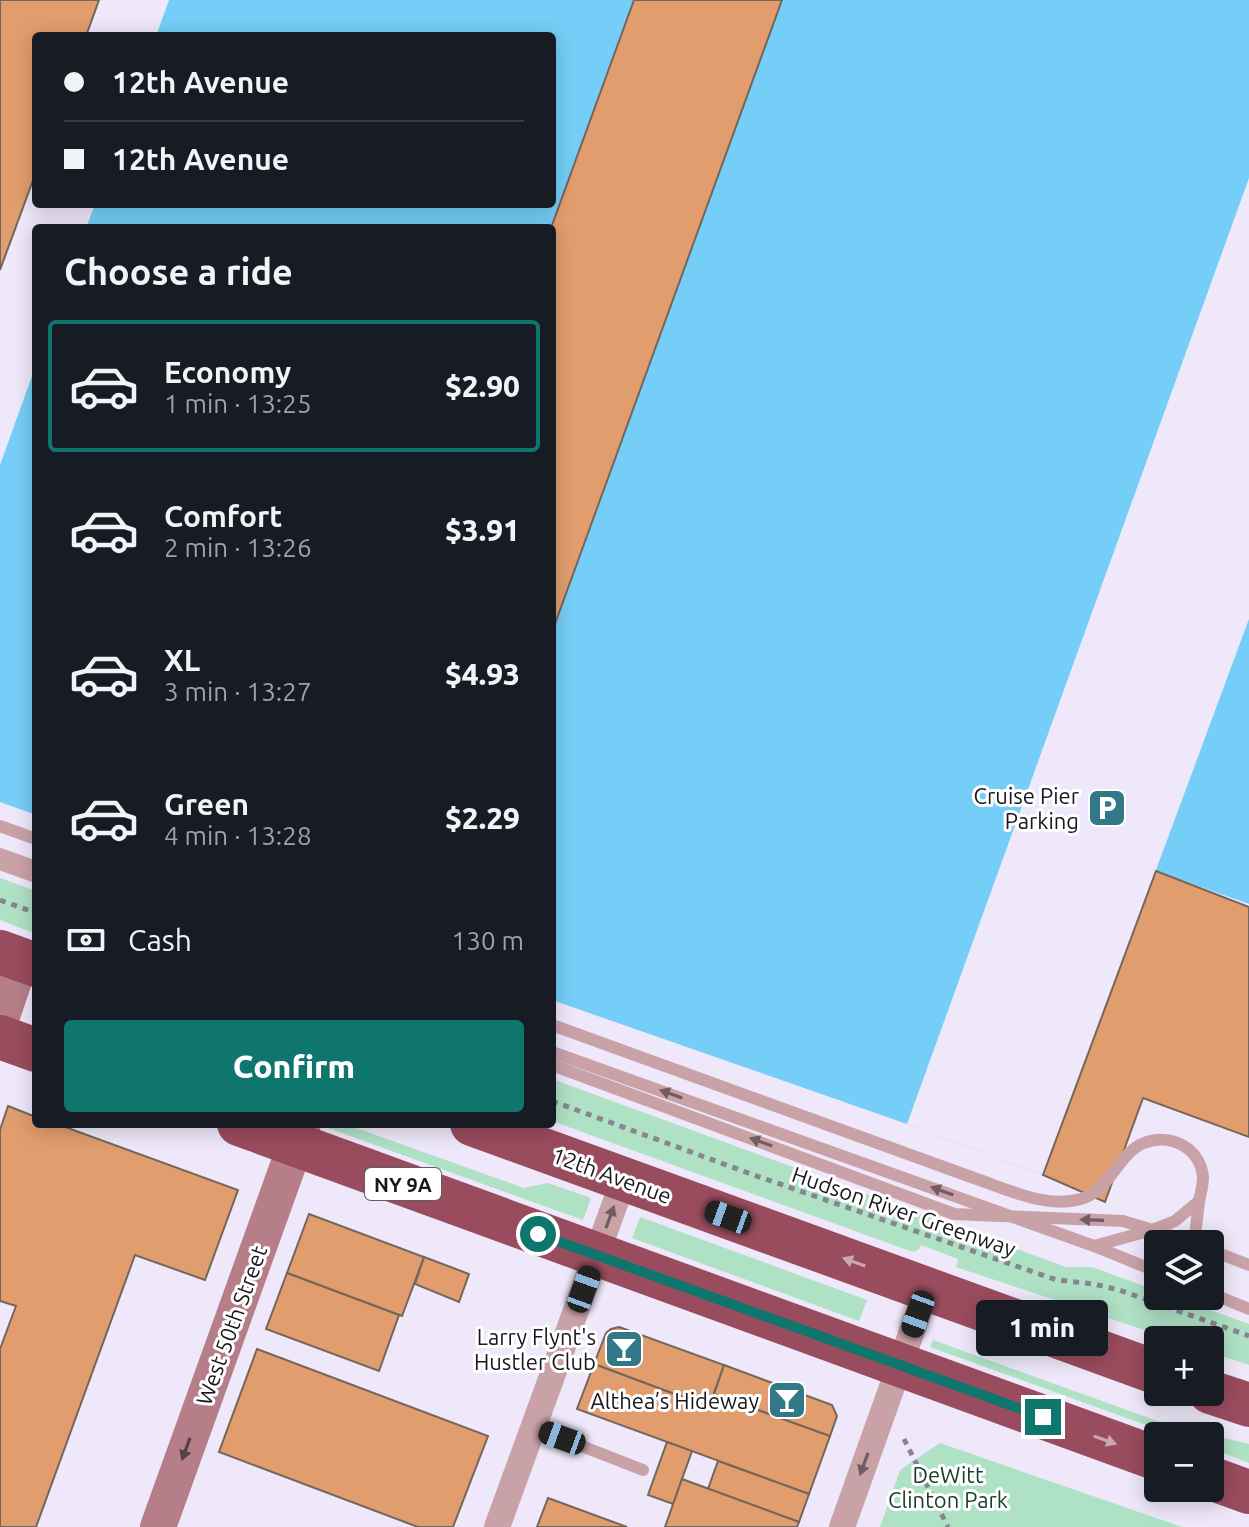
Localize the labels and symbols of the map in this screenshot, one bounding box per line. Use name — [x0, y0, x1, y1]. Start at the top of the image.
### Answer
place label: Cruise Pier Parking — [974, 783, 1080, 833]
parking icon: Cruise Pier Parking — [1086, 787, 1128, 829]
one-way arrow — [659, 1087, 683, 1100]
one-way arrow — [749, 1136, 773, 1148]
street label: 12th Avenue — [549, 1142, 675, 1208]
street label: Hudson River Greenway — [789, 1161, 1019, 1261]
road number: NY 9A — [365, 1168, 441, 1200]
one-way arrow — [930, 1185, 954, 1197]
car — [701, 1198, 755, 1236]
one-way arrow — [604, 1205, 617, 1229]
one-way arrow — [1079, 1213, 1104, 1226]
route start — [520, 1216, 556, 1252]
street label: West 50th Street — [191, 1242, 272, 1408]
one-way arrow — [842, 1255, 866, 1268]
car — [565, 1262, 603, 1316]
car — [899, 1287, 937, 1341]
callout: 1 min — [977, 1301, 1109, 1357]
place label: Larry Flynt's Hustler Club — [474, 1324, 596, 1374]
bar icon: Larry Flynt's Hustler Club — [603, 1328, 645, 1370]
bar icon: Althea’s Hideway — [766, 1379, 808, 1421]
place label: Althea’s Hideway — [590, 1388, 759, 1413]
route end — [1025, 1399, 1061, 1435]
car — [535, 1419, 589, 1457]
one-way arrow — [1093, 1434, 1117, 1447]
one-way arrow — [179, 1437, 192, 1461]
one-way arrow — [858, 1452, 870, 1476]
park label: DeWitt Clinton Park — [888, 1462, 1008, 1512]

